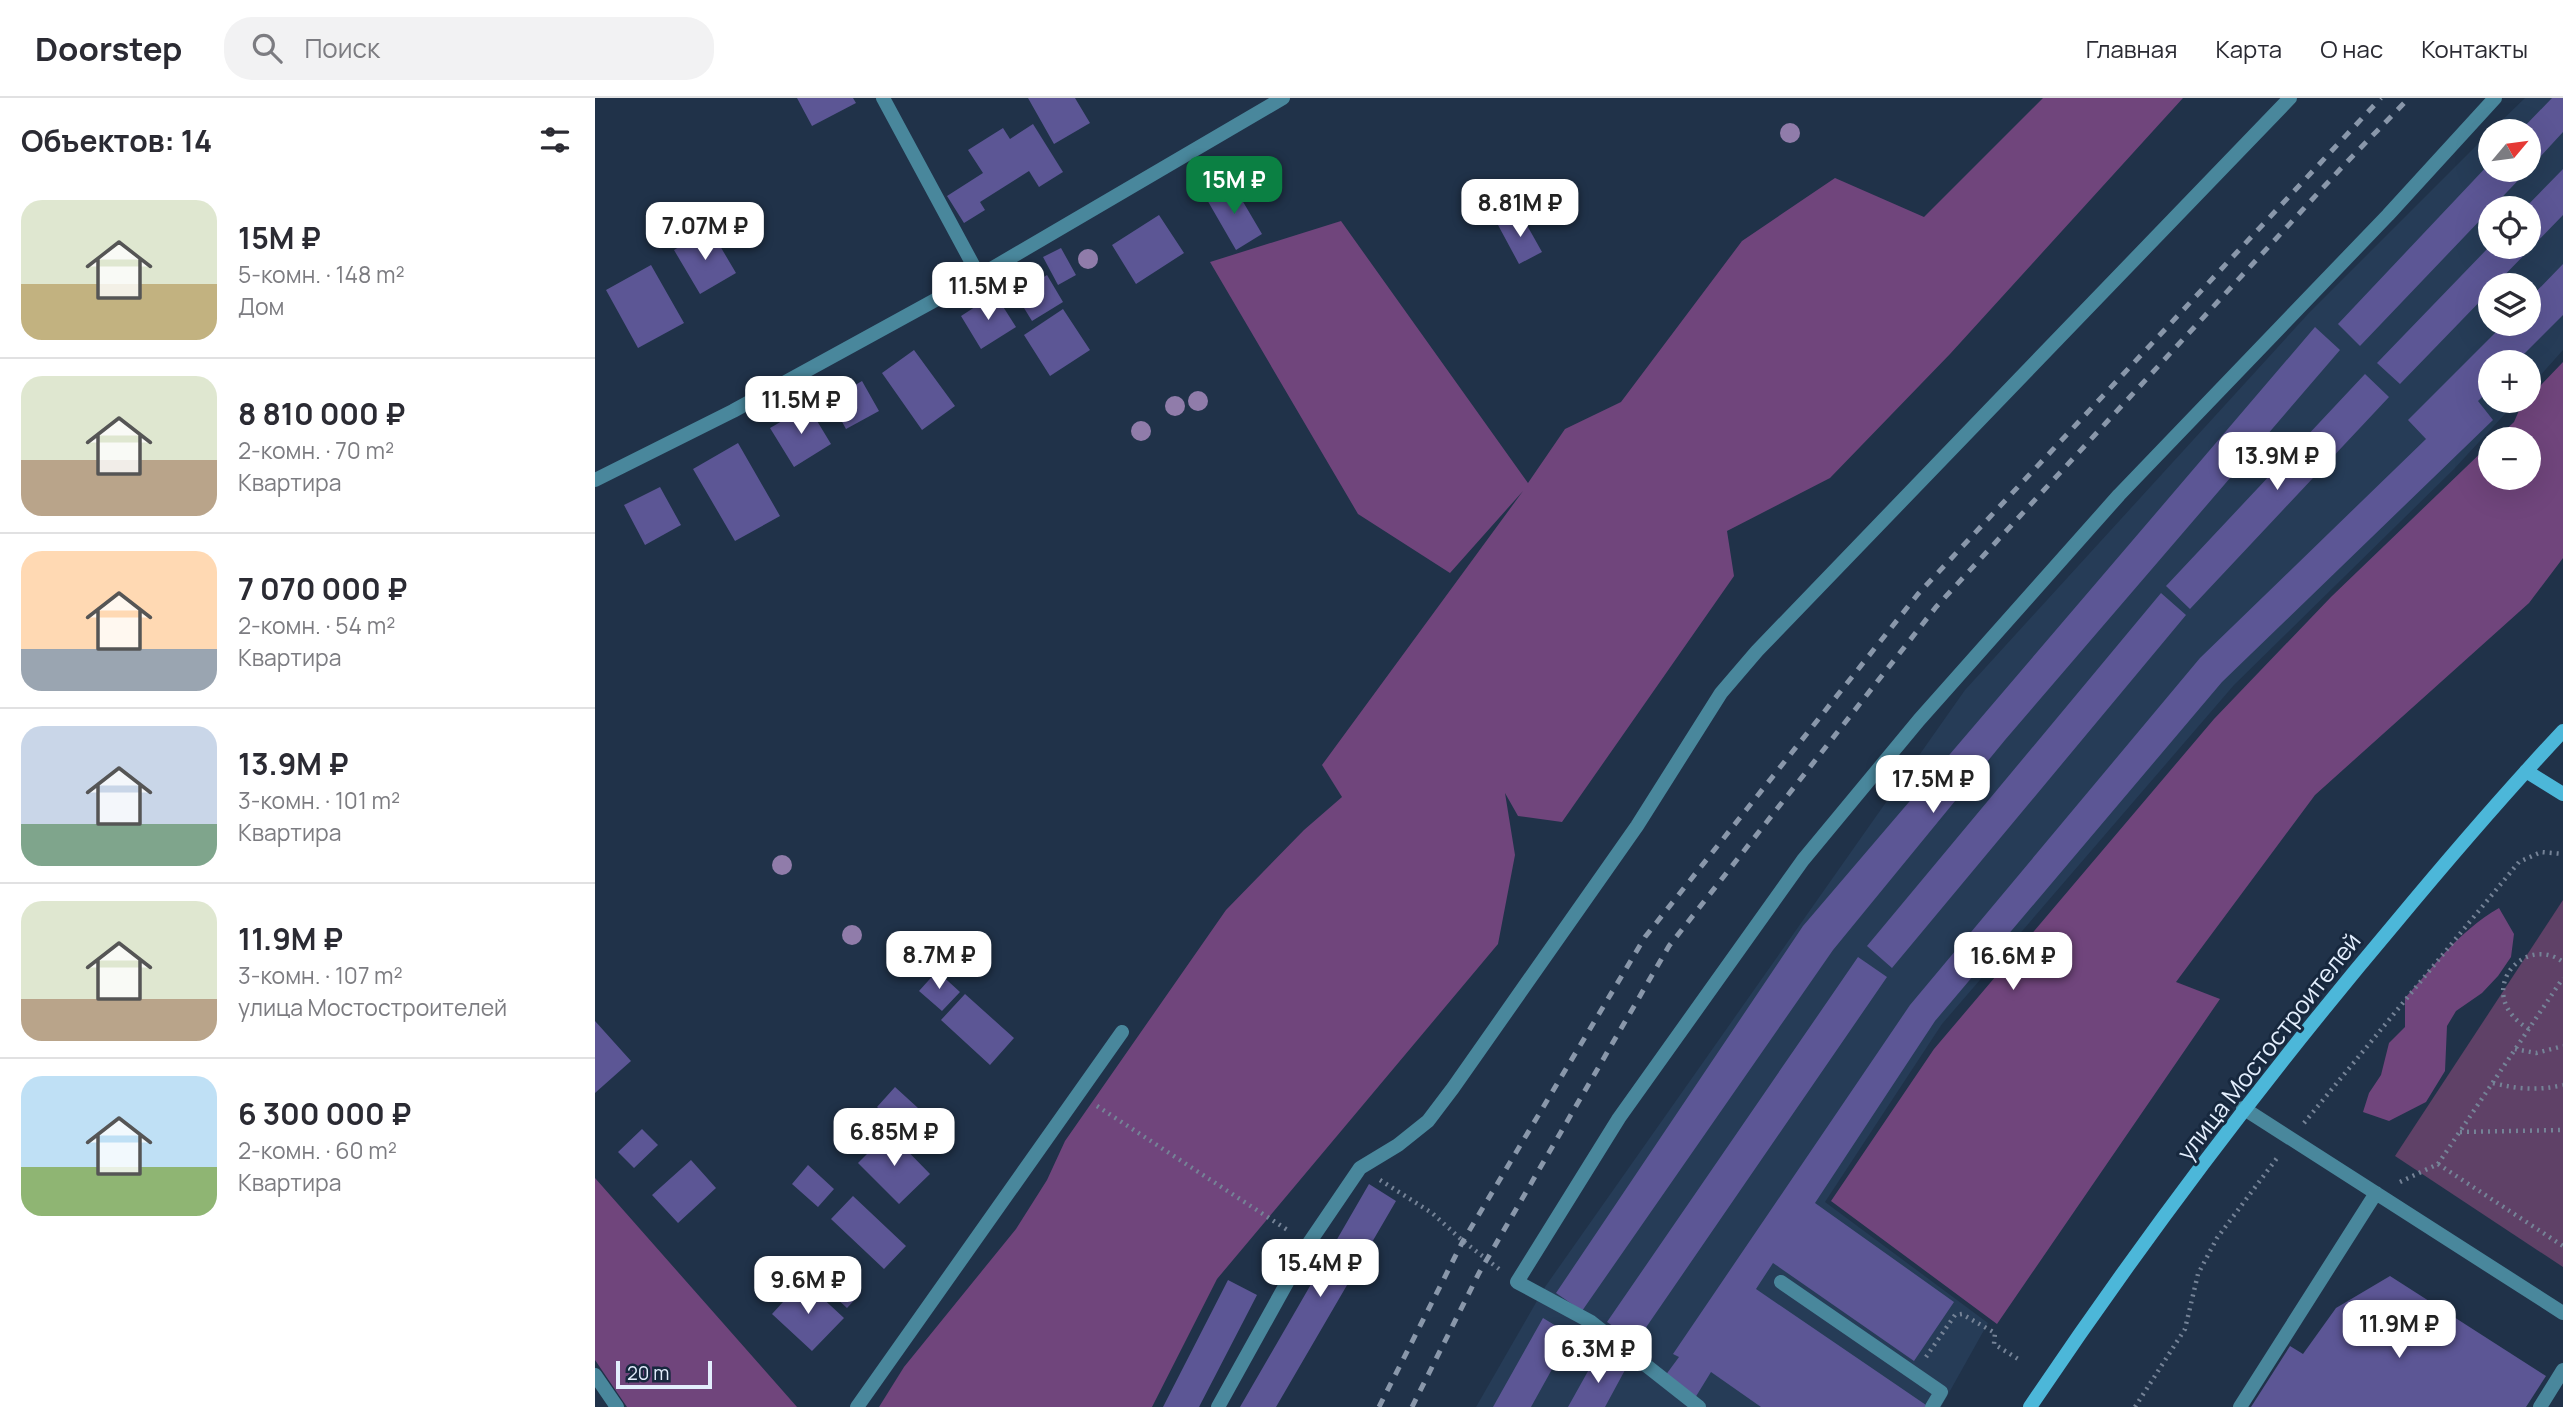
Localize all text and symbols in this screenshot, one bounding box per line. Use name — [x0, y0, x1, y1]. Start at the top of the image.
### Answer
search box — [224, 17, 714, 80]
text: Doorstep — [35, 26, 182, 71]
icon: search — [248, 29, 286, 67]
text: Поиск — [304, 30, 380, 66]
text: Главная — [2086, 32, 2177, 65]
text: Карта — [2215, 32, 2282, 65]
text: О нас — [2320, 32, 2383, 65]
text: Контакты — [2421, 32, 2528, 65]
north arrow — [2478, 119, 2541, 182]
map controls — [2478, 119, 2541, 490]
text: Объектов: 14 — [21, 120, 212, 161]
icon: filters — [536, 121, 574, 159]
pin: 15M ₽ — [1185, 156, 1283, 216]
text: 15M ₽ — [1202, 163, 1266, 195]
pin: 8.81M ₽ — [1455, 180, 1585, 239]
text: 8.81M ₽ — [1477, 186, 1563, 218]
button: locate — [2478, 196, 2541, 259]
pin: 7.07M ₽ — [640, 202, 770, 262]
text: 7.07M ₽ — [662, 209, 748, 241]
text: 15M ₽ — [238, 217, 321, 258]
icon: home — [77, 228, 161, 312]
text: 5-комн. · 148 m² — [238, 258, 405, 290]
pin: 11.5M ₽ — [923, 262, 1053, 322]
text: 11.5M ₽ — [948, 269, 1028, 301]
button: layers — [2478, 273, 2541, 336]
text: Дом — [238, 290, 284, 322]
button: + — [2478, 350, 2541, 413]
pin: 11.5M ₽ — [736, 376, 866, 436]
text: 11.5M ₽ — [761, 383, 841, 415]
text: 8 810 000 ₽ — [238, 393, 405, 434]
icon: home — [77, 404, 161, 488]
button: − — [2478, 427, 2541, 490]
pin: 13.9M ₽ — [2212, 432, 2342, 492]
text: 2-комн. · 70 m² — [238, 434, 394, 466]
text: 13.9M ₽ — [2235, 439, 2319, 471]
text: Квартира — [238, 466, 342, 498]
text: 7 070 000 ₽ — [238, 568, 407, 609]
icon: home — [77, 579, 161, 663]
text: 2-комн. · 54 m² — [238, 609, 395, 641]
text: Квартира — [238, 641, 342, 673]
text: 13.9M ₽ — [238, 743, 349, 784]
icon: home — [77, 754, 161, 838]
pin: 17.5M ₽ — [1868, 756, 1998, 815]
text: 17.5M ₽ — [1892, 762, 1974, 794]
text: 3-комн. · 101 m² — [238, 784, 400, 816]
text: Квартира — [238, 816, 342, 848]
text: 11.9M ₽ — [238, 918, 343, 959]
street label: улица Мостостроителей — [2169, 925, 2367, 1167]
icon: home — [77, 929, 161, 1013]
pin: 8.7M ₽ — [882, 932, 996, 991]
pin: 16.6M ₽ — [1948, 932, 2078, 992]
text: 8.7M ₽ — [902, 938, 976, 970]
text: 16.6M ₽ — [1970, 939, 2056, 971]
text: 3-комн. · 107 m² — [238, 959, 403, 991]
text: улица Мостостроителей — [238, 991, 507, 1023]
text: 6 300 000 ₽ — [238, 1093, 411, 1134]
icon: home — [77, 1104, 161, 1188]
pin: 6.85M ₽ — [829, 1108, 959, 1168]
text: 6.85M ₽ — [850, 1115, 938, 1147]
text: 2-комн. · 60 m² — [238, 1134, 397, 1166]
text: Квартира — [238, 1166, 342, 1198]
pin: 15.4M ₽ — [1255, 1240, 1385, 1299]
text: 15.4M ₽ — [1278, 1246, 1362, 1278]
pin: 9.6M ₽ — [751, 1256, 865, 1316]
text: 9.6M ₽ — [770, 1263, 846, 1295]
pin: 11.9M ₽ — [2334, 1300, 2464, 1360]
text: 11.9M ₽ — [2359, 1307, 2439, 1339]
pin: 6.3M ₽ — [1541, 1326, 1655, 1385]
text: 6.3M ₽ — [1561, 1332, 1635, 1364]
scale bar — [616, 1358, 712, 1390]
text: 20 m — [627, 1360, 669, 1386]

